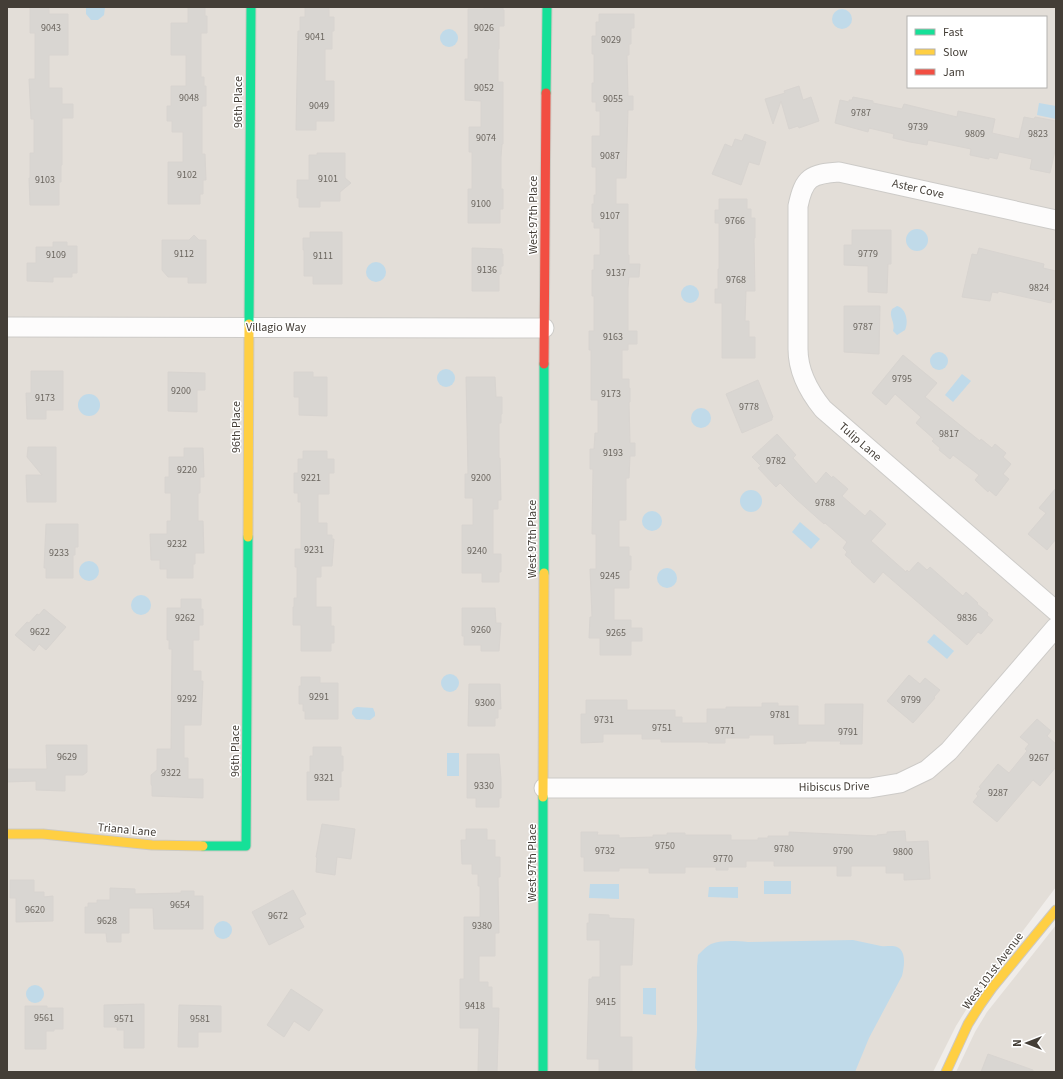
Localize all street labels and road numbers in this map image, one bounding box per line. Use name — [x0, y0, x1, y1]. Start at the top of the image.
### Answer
street label: 96th Place — [230, 76, 247, 128]
street label: Aster Cove — [890, 175, 946, 203]
street label: West 97th Place — [525, 176, 542, 254]
street label: Villagio Way — [246, 319, 306, 336]
street label: 96th Place — [228, 401, 245, 453]
street label: Tulip Lane — [835, 419, 885, 465]
street label: West 97th Place — [524, 500, 541, 578]
street label: 96th Place — [227, 725, 244, 777]
street label: Hibiscus Drive — [798, 778, 870, 796]
street label: Triana Lane — [97, 819, 157, 841]
street label: West 97th Place — [524, 824, 541, 902]
street label: West 101st Avenue — [958, 929, 1028, 1013]

